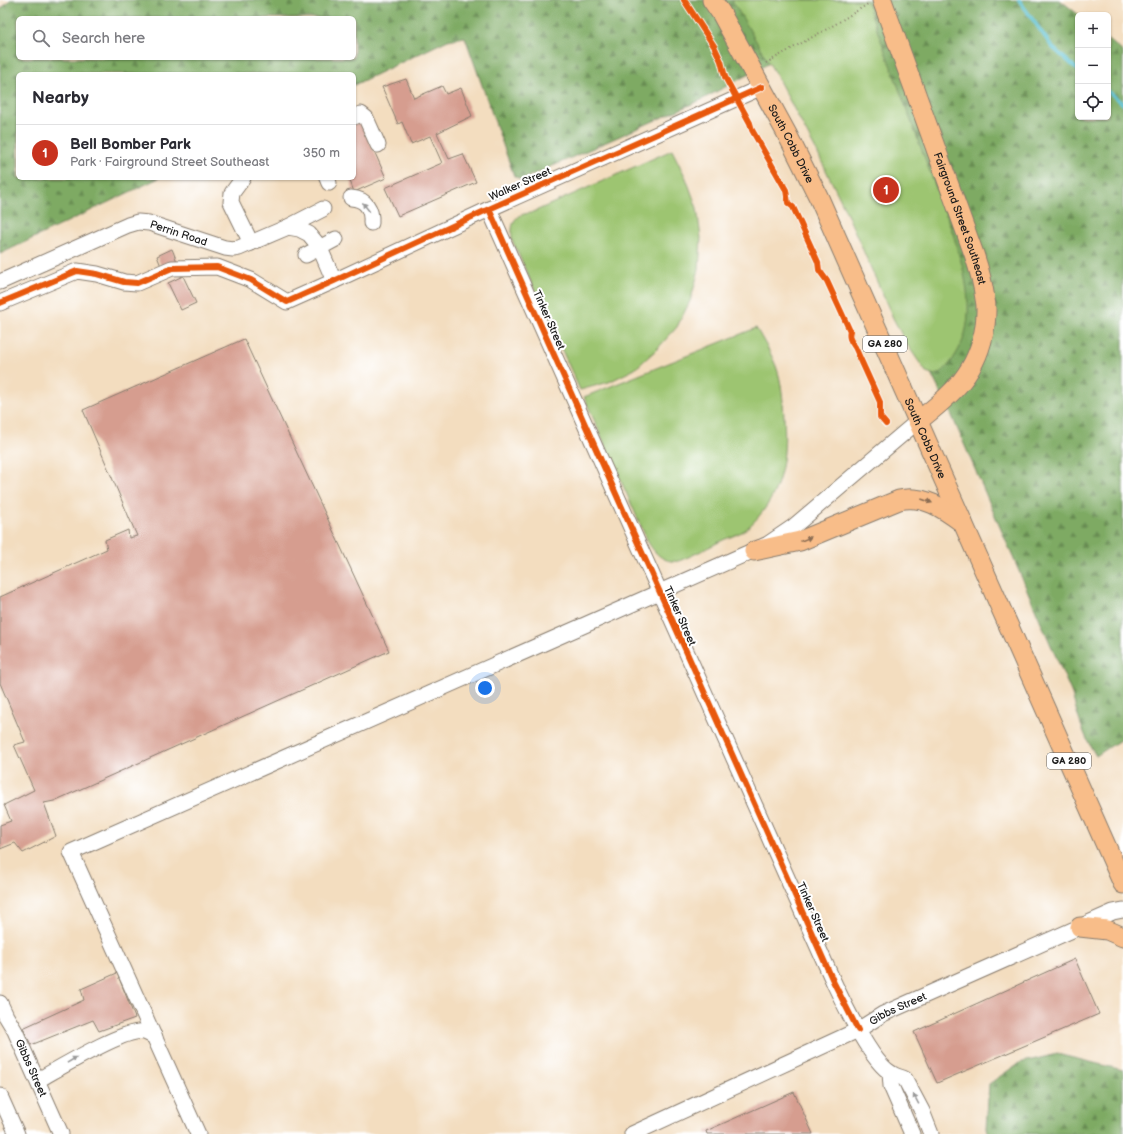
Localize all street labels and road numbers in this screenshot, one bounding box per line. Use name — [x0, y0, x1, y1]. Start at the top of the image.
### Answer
street label: South Cobb Drive — [765, 102, 817, 185]
street label: Fairground Street Southeast — [931, 150, 989, 286]
street label: Walker Street — [487, 164, 554, 204]
street label: Perrin Road — [149, 217, 209, 248]
street label: Tinker Street — [530, 288, 568, 352]
road number: GA 280 — [863, 336, 907, 352]
street label: South Cobb Drive — [902, 396, 949, 481]
street label: Tinker Street — [661, 584, 699, 648]
road number: GA 280 — [1047, 753, 1091, 769]
street label: Tinker Street — [794, 880, 832, 944]
street label: Gibbs Street — [867, 989, 929, 1028]
street label: Gibbs Street — [13, 1037, 50, 1099]

